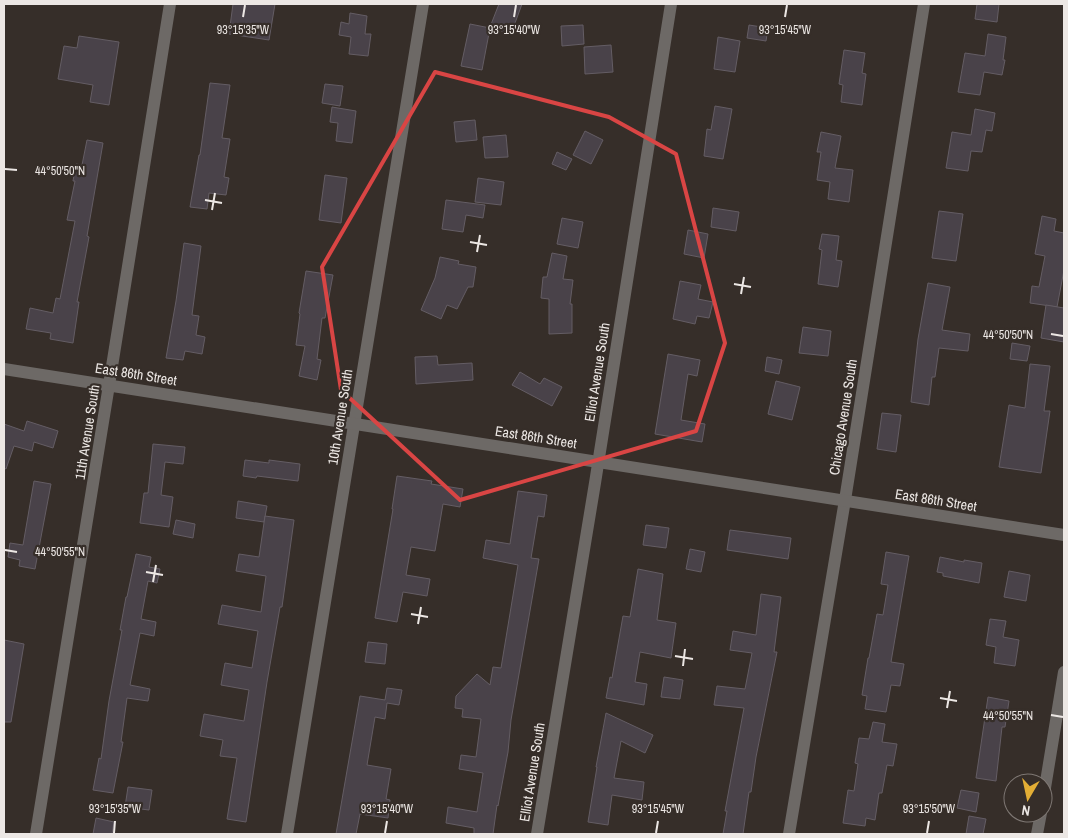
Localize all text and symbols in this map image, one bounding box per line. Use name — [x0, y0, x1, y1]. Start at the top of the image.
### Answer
text: 93°15'35"W — [217, 22, 270, 38]
text: 93°15'40"W — [488, 22, 541, 38]
text: 93°15'45"W — [759, 22, 812, 38]
text: 44°50'50"N — [35, 163, 85, 179]
street label: Elliot Avenue South — [580, 321, 614, 423]
text: 44°50'50"N — [983, 327, 1033, 343]
street label: Chicago Avenue South — [825, 358, 861, 476]
street label: East 86th Street — [94, 359, 178, 389]
street label: 10th Avenue South — [324, 368, 356, 466]
street label: 11th Avenue South — [71, 383, 103, 481]
street label: East 86th Street — [494, 422, 578, 452]
street label: East 86th Street — [894, 485, 978, 515]
text: 44°50'55"N — [35, 544, 85, 560]
text: 44°50'55"N — [983, 708, 1033, 724]
street label: Elliot Avenue South — [515, 721, 549, 823]
north arrow — [1003, 773, 1053, 823]
text: 93°15'35"W — [89, 801, 142, 817]
text: 93°15'40"W — [361, 801, 414, 817]
text: 93°15'45"W — [632, 801, 685, 817]
text: 93°15'50"W — [903, 801, 956, 817]
text: N — [1020, 801, 1031, 820]

